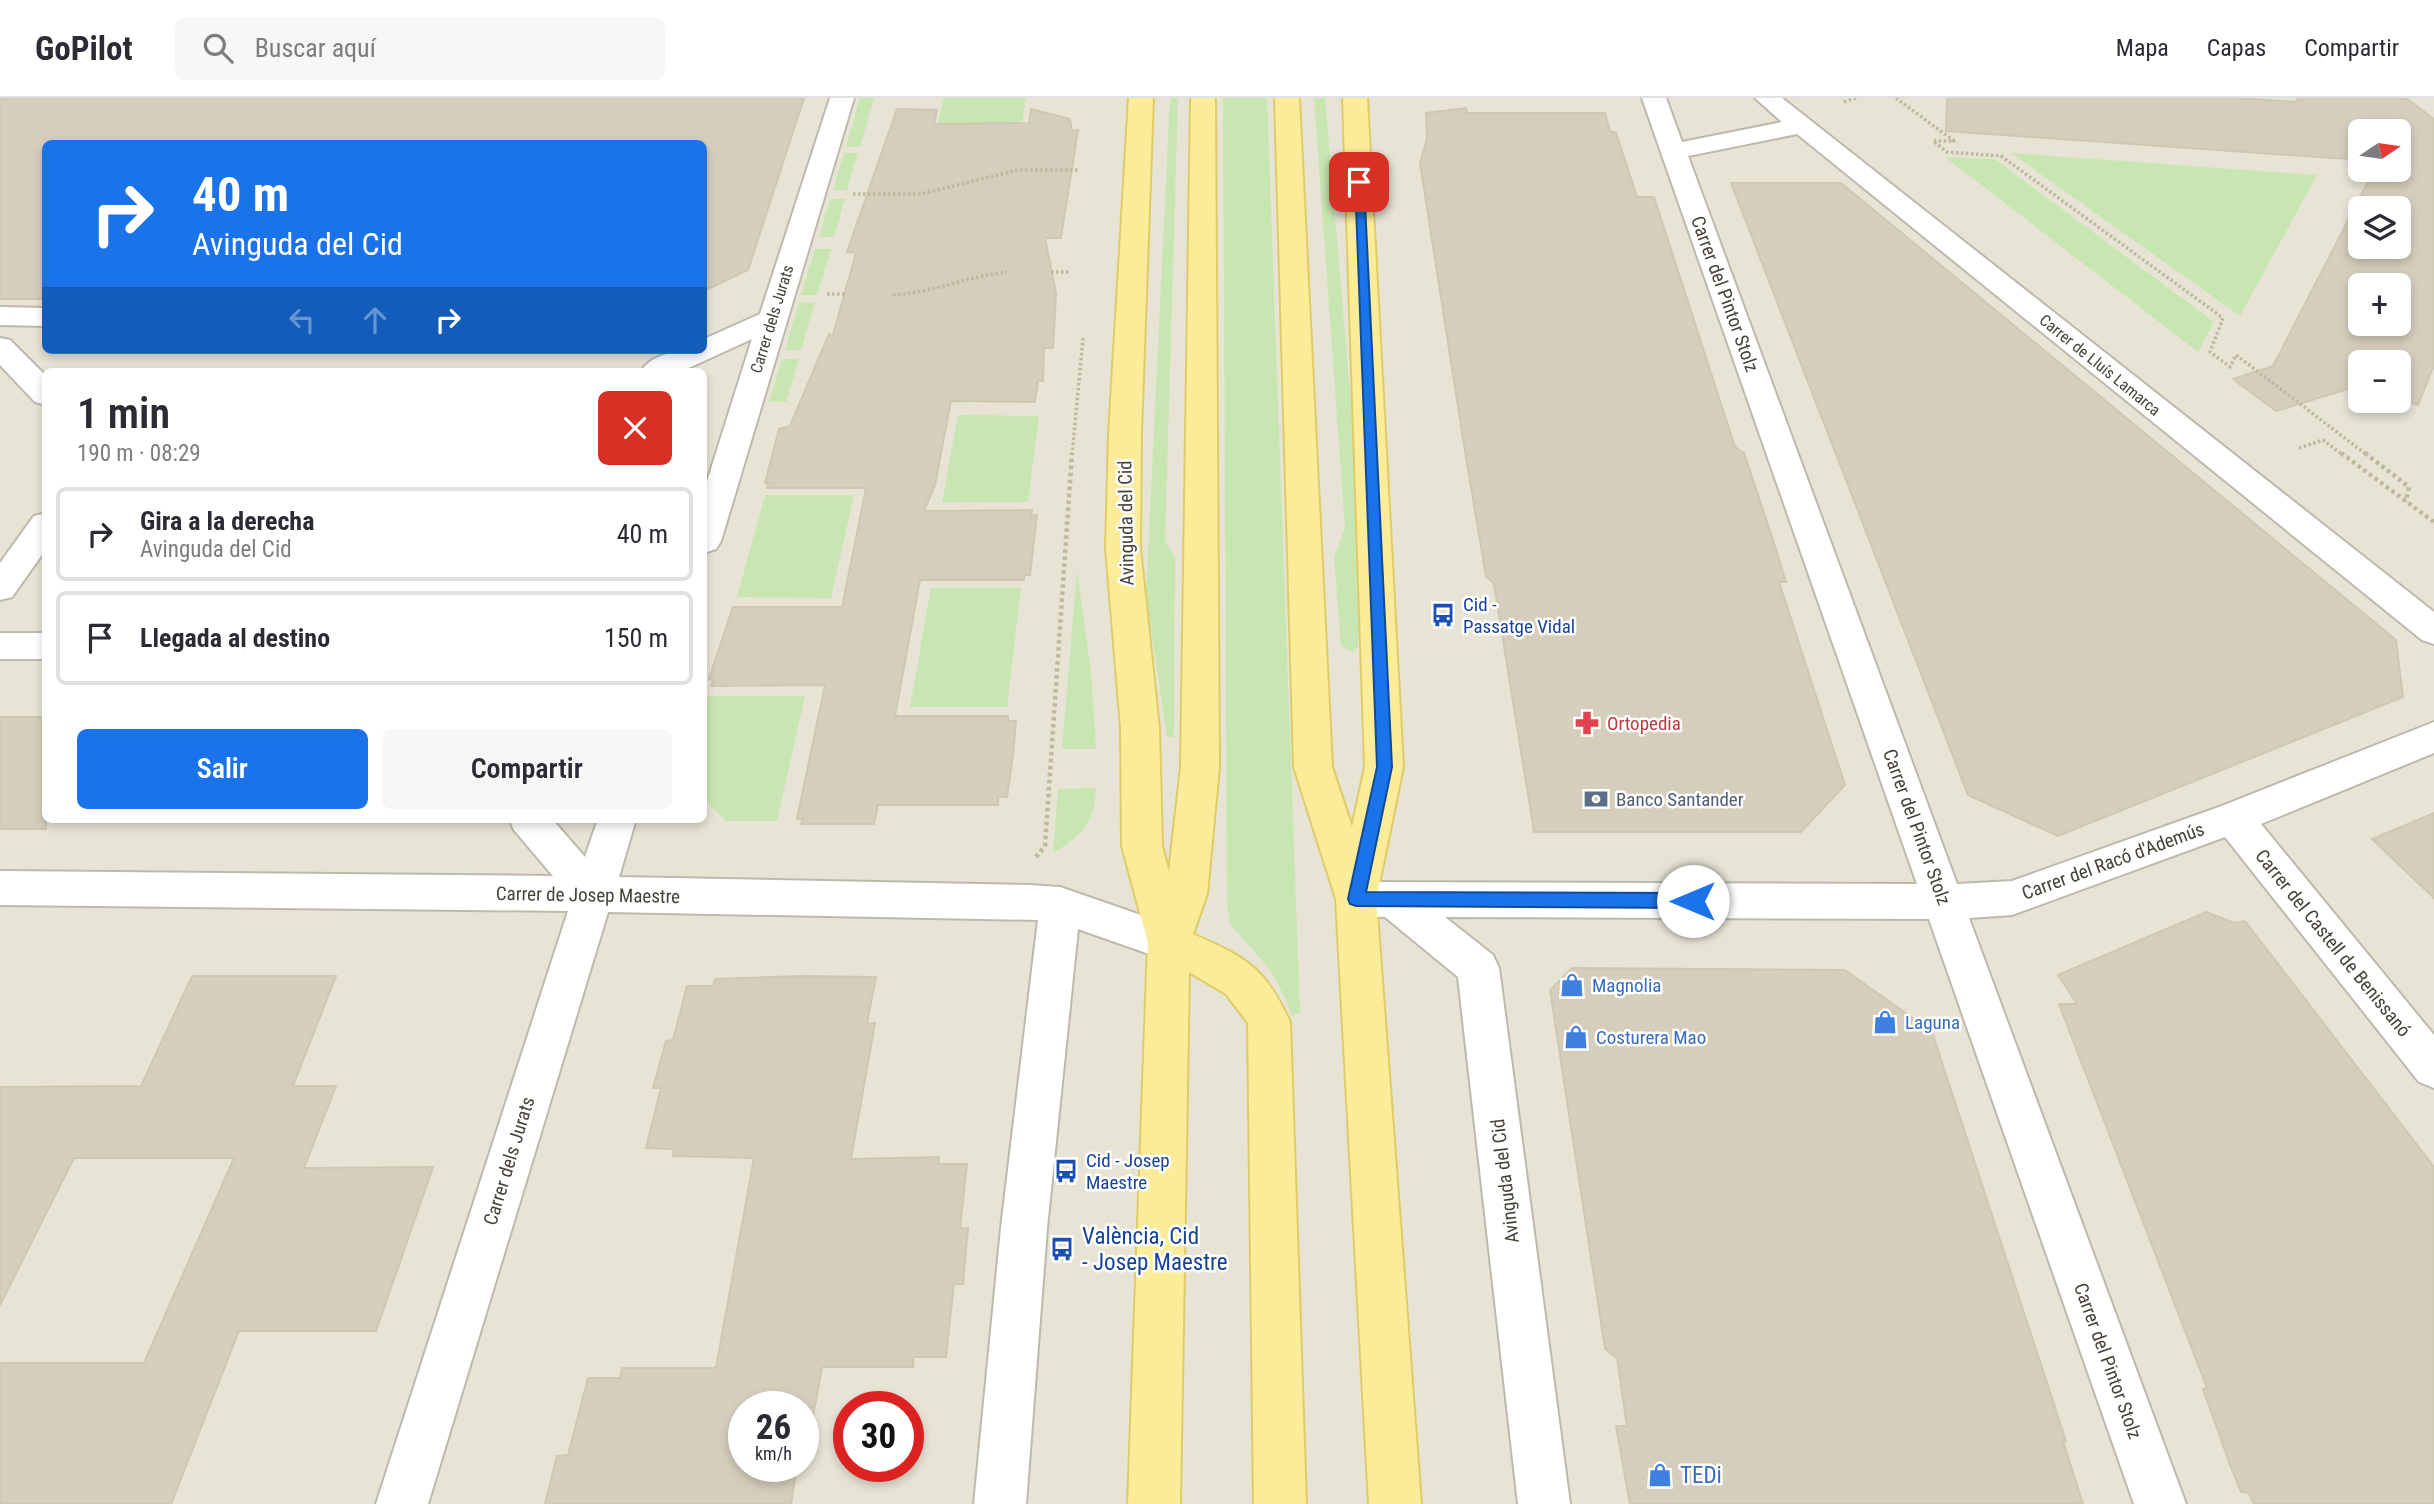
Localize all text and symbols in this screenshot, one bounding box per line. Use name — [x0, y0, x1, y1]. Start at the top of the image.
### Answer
search box — [175, 17, 665, 80]
text: GoPilot — [35, 29, 133, 68]
icon: search — [199, 29, 237, 67]
text: Buscar aquí — [255, 33, 376, 63]
text: Mapa — [2116, 34, 2169, 62]
text: Capas — [2207, 34, 2266, 62]
text: Compartir — [2304, 34, 2399, 62]
north arrow — [2348, 119, 2412, 182]
map controls — [2348, 119, 2411, 413]
pin — [1329, 152, 1389, 212]
icon: arrive — [1340, 163, 1378, 201]
text: 40 m — [192, 166, 289, 223]
icon: right — [77, 168, 168, 259]
button: layers — [2348, 196, 2411, 259]
street label: Carrer del Pintor Stolz — [1686, 213, 1764, 375]
text: Avinguda del Cid — [192, 225, 403, 263]
street label: Carrer dels Jurats — [747, 263, 797, 375]
button: + — [2348, 273, 2411, 336]
icon: left — [283, 301, 321, 339]
icon: ahead — [356, 301, 394, 339]
icon: right — [429, 301, 467, 339]
street label: Carrer de Lluís Lamarca — [2036, 310, 2164, 420]
button: − — [2348, 350, 2411, 413]
text: 1 min — [77, 389, 170, 438]
button: close — [598, 391, 672, 465]
text: 190 m · 08:29 — [77, 440, 201, 467]
street label: Avinguda del Cid — [1113, 460, 1139, 586]
text: Gira a la derecha — [140, 506, 314, 536]
icon: right — [81, 515, 119, 553]
text: 40 m — [617, 519, 668, 549]
text: Avinguda del Cid — [140, 536, 292, 563]
place label: Cid - Passatge Vidal — [1463, 593, 1575, 638]
bus stop icon: Cid - Passatge Vidal — [1429, 601, 1457, 629]
icon: arrive — [81, 619, 119, 657]
text: Llegada al destino — [140, 623, 330, 653]
text: 150 m — [604, 623, 668, 653]
pharmacy icon: Ortopedia — [1573, 709, 1601, 737]
place label: Ortopedia — [1607, 712, 1681, 735]
button: Salir — [77, 729, 368, 809]
button: Compartir — [382, 729, 672, 809]
street label: Carrer del Pintor Stolz — [1878, 746, 1956, 908]
bank icon: Banco Santander — [1582, 785, 1610, 813]
place label: Banco Santander — [1616, 788, 1744, 811]
street label: Carrer del Racó d'Ademús — [2019, 817, 2207, 905]
street label: Carrer del Castell de Benissanó — [2250, 845, 2416, 1041]
position arrow — [1656, 864, 1730, 938]
street label: Carrer de Josep Maestre — [496, 882, 680, 908]
shop icon: Magnolia — [1558, 971, 1586, 999]
place label: Magnolia — [1592, 974, 1661, 997]
shop icon: Laguna — [1871, 1008, 1899, 1036]
place label: Laguna — [1905, 1011, 1960, 1034]
shop icon: Costurera Mao — [1562, 1023, 1590, 1051]
place label: Costurera Mao — [1596, 1026, 1706, 1049]
street label: Carrer dels Jurats — [479, 1094, 539, 1228]
street label: Avinguda del Cid — [1486, 1117, 1524, 1245]
place label: Cid - Josep Maestre — [1086, 1149, 1170, 1194]
bus stop icon: Cid - Josep Maestre — [1052, 1157, 1080, 1185]
place label: València, Cid - Josep Maestre — [1082, 1223, 1228, 1276]
bus stop icon: València, Cid - Josep Maestre — [1048, 1235, 1076, 1263]
street label: Carrer del Pintor Stolz — [2069, 1280, 2147, 1442]
speed limit sign: 30 — [833, 1391, 924, 1482]
text: 26 — [756, 1407, 791, 1448]
text: km/h — [755, 1443, 792, 1464]
shop icon: TEDi — [1646, 1461, 1674, 1489]
place label: TEDi — [1680, 1462, 1722, 1489]

